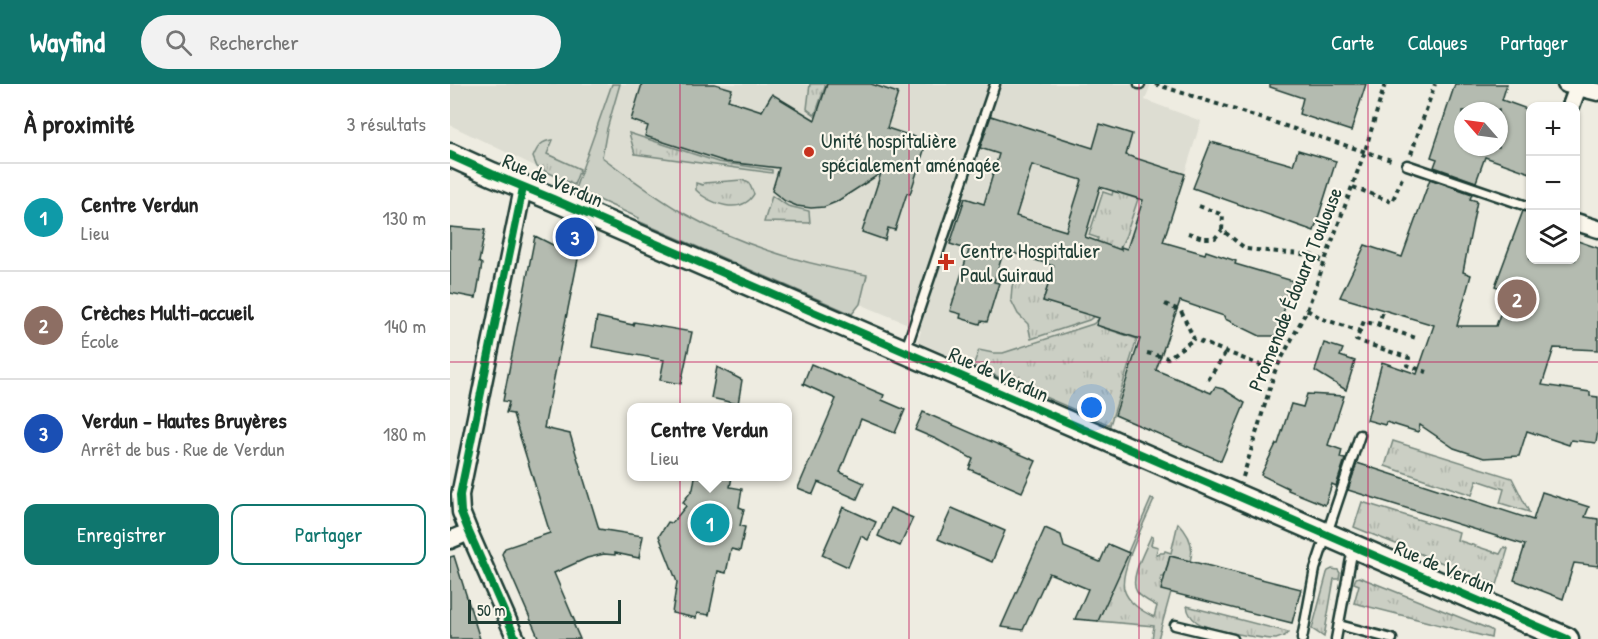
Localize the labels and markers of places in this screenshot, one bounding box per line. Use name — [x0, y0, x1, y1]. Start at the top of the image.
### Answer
place label: Unité hospitalière spécialement aménagée — [821, 126, 1000, 179]
marker: Unité hospitalière spécialement aménagée — [802, 145, 816, 159]
pin: 3 — [556, 214, 594, 260]
place label: Centre Hospitalier Paul Guiraud — [960, 236, 1100, 289]
marker: Centre Hospitalier Paul Guiraud — [937, 253, 955, 271]
pin: 2 — [1498, 276, 1536, 322]
pin: 1 — [690, 500, 730, 546]

